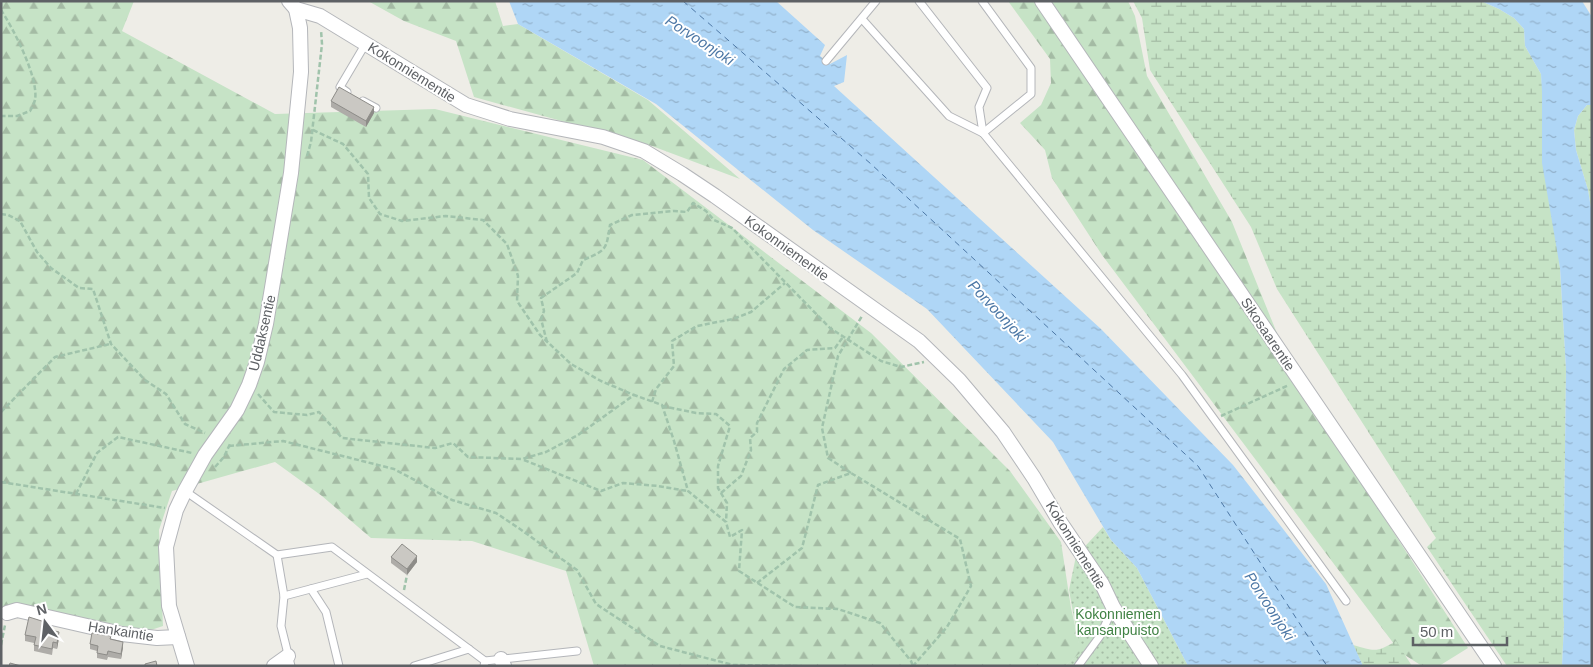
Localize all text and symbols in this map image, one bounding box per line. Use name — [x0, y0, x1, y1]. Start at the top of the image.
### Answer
water label: Porvoonjoki — [662, 12, 738, 69]
street label: Kokonniementie — [365, 39, 459, 105]
street label: Kokonniementie — [742, 212, 832, 284]
water label: Porvoonjoki — [965, 277, 1031, 346]
street label: Uddaksentie — [245, 293, 279, 373]
street label: Sikosaarentie — [1238, 294, 1298, 374]
street label: Kokonniementie — [1043, 498, 1109, 592]
water label: Porvoonjoki — [1242, 568, 1299, 644]
north arrow — [20, 597, 70, 647]
text: N — [35, 600, 49, 618]
park label: Kokonniemen kansanpuisto — [1075, 606, 1161, 638]
scale bar — [1413, 614, 1507, 646]
street label: Hankaintie — [87, 618, 155, 644]
text: 50 m — [1420, 623, 1453, 640]

